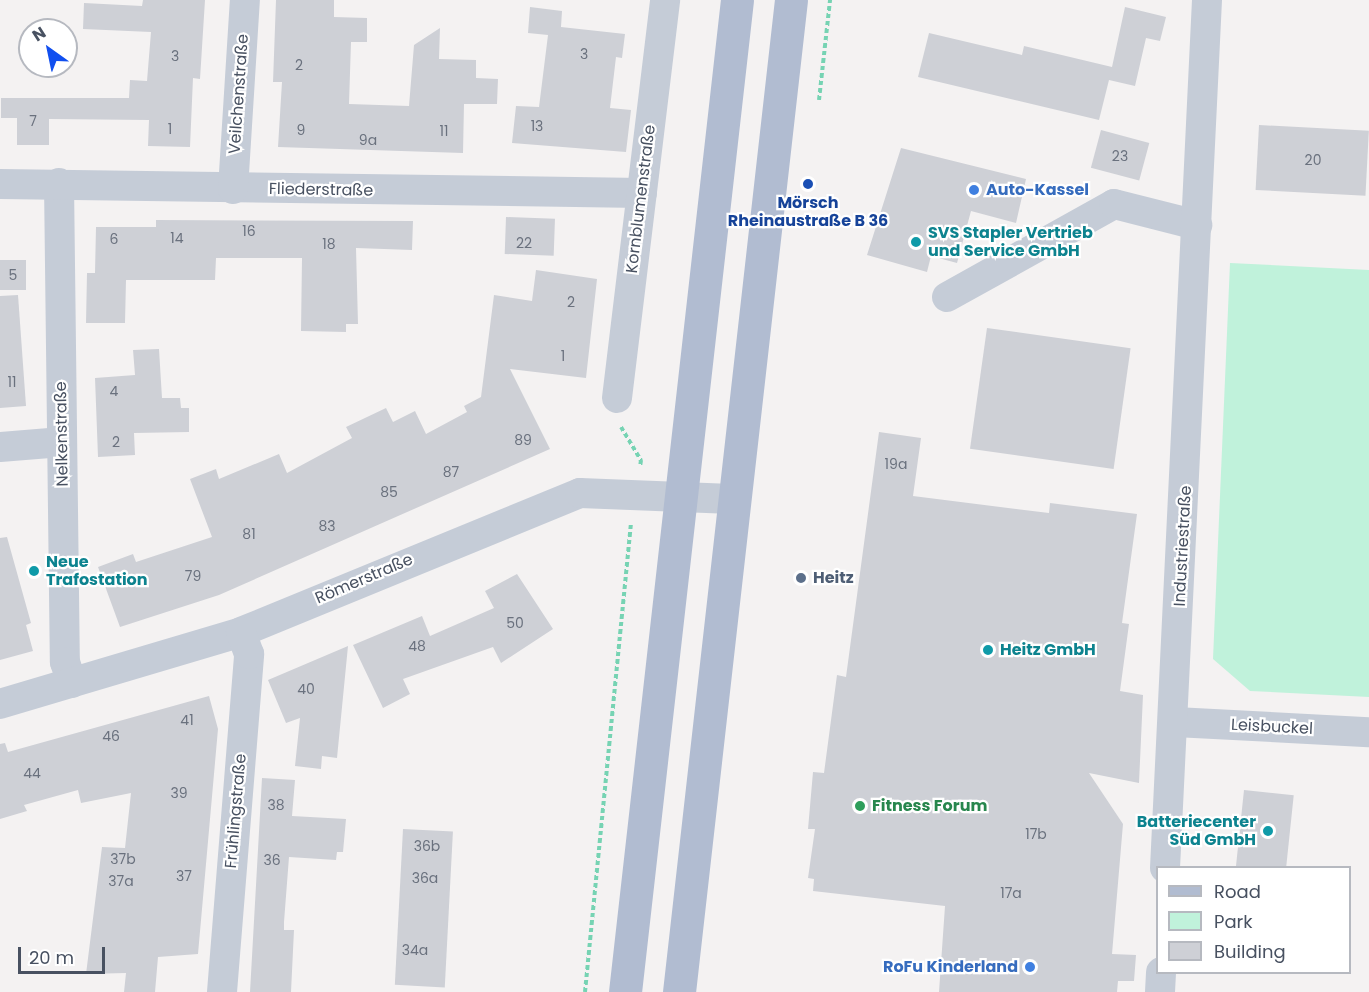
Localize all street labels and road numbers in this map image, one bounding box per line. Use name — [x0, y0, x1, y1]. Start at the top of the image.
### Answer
street label: Veilchenstraße — [225, 33, 253, 155]
street label: Kornblumenstraße — [622, 124, 660, 274]
street label: Fliederstraße — [269, 179, 373, 201]
street label: Nelkenstraße — [51, 381, 73, 487]
street label: Industriestraße — [1170, 485, 1196, 607]
street label: Römerstraße — [312, 550, 416, 608]
street label: Leisbuckel — [1231, 715, 1313, 739]
street label: Frühlingstraße — [221, 753, 251, 869]

